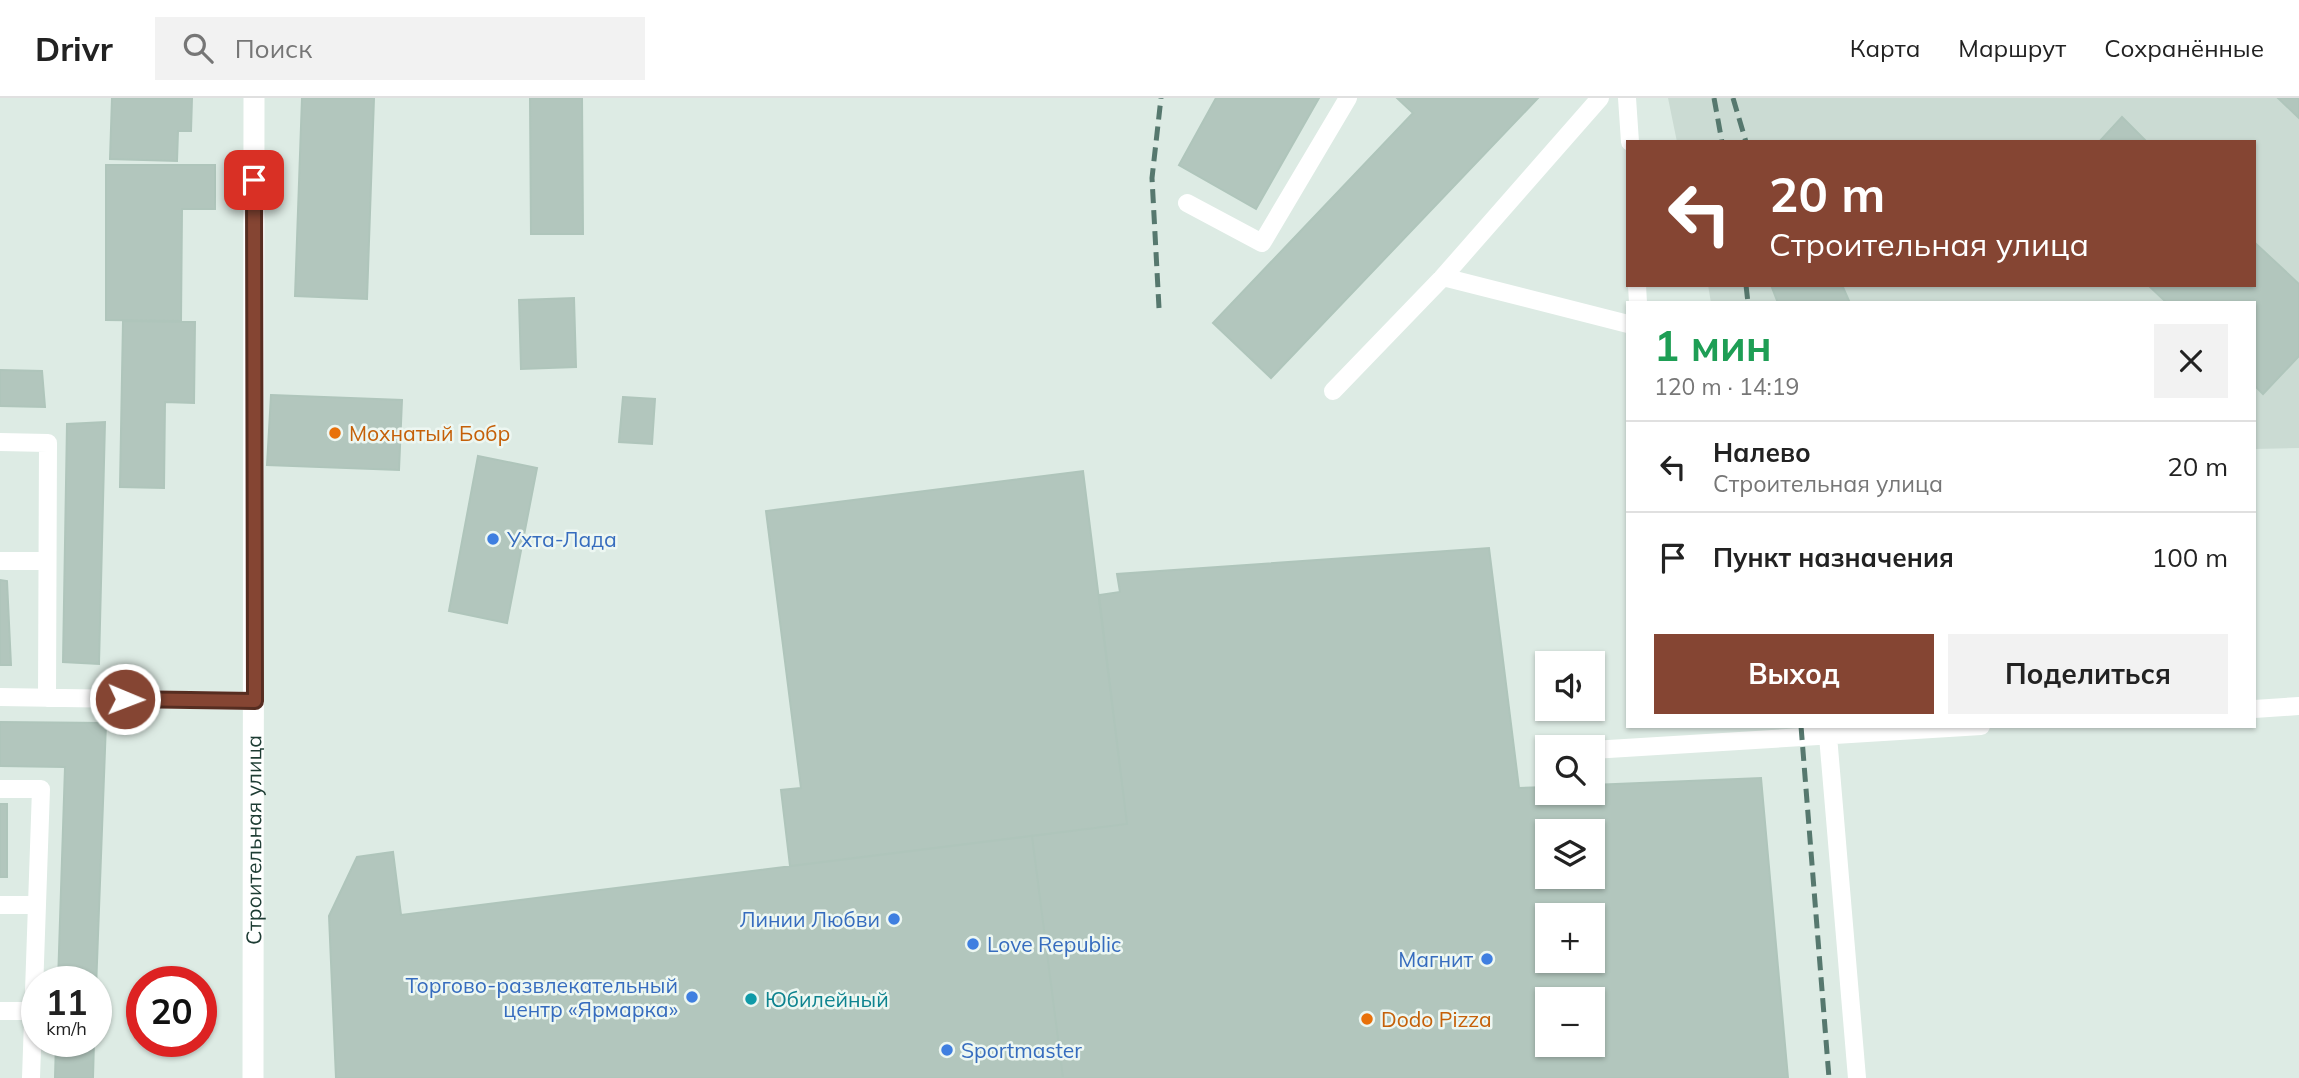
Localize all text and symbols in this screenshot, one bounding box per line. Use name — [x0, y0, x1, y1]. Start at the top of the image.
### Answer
search box — [155, 17, 645, 80]
text: Drivr — [35, 28, 113, 69]
icon: search — [179, 29, 217, 67]
text: Поиск — [235, 32, 312, 65]
text: Карта — [1850, 33, 1920, 63]
text: Маршрут — [1958, 33, 2066, 63]
text: Сохранённые — [2104, 33, 2264, 63]
pin — [224, 150, 284, 210]
icon: arrive — [235, 161, 273, 199]
text: 20 m — [1769, 163, 1885, 224]
icon: left — [1654, 168, 1745, 259]
text: Строительная улица — [1769, 224, 2089, 264]
text: 1 мин — [1654, 319, 1772, 372]
button: close — [2154, 324, 2228, 398]
text: 120 m · 14:19 — [1654, 372, 1799, 401]
place label: Мохнатый Бобр — [349, 420, 510, 446]
marker: Мохнатый Бобр — [327, 425, 343, 441]
text: Налево — [1713, 436, 1811, 469]
icon: left — [1654, 448, 1692, 486]
text: 20 m — [2167, 450, 2228, 483]
text: Строительная улица — [1713, 469, 1943, 498]
place label: Ухта-Лада — [506, 526, 617, 552]
marker: Ухта-Лада — [485, 531, 501, 547]
icon: arrive — [1654, 539, 1692, 577]
text: Пункт назначения — [1713, 541, 1954, 574]
text: 100 m — [2152, 541, 2228, 574]
button: Выход — [1654, 634, 1934, 714]
button: Поделиться — [1948, 634, 2228, 714]
map controls — [1535, 651, 1605, 1057]
button: sound — [1535, 651, 1605, 721]
position arrow — [88, 662, 162, 736]
street label: Строительная улица — [240, 735, 266, 945]
button: search — [1535, 735, 1605, 805]
button: layers — [1535, 819, 1605, 889]
button: + — [1535, 903, 1605, 973]
place label: Линии Любви — [740, 906, 880, 932]
marker: Линии Любви — [886, 911, 902, 927]
place label: Love Republic — [987, 931, 1122, 957]
marker: Love Republic — [965, 936, 981, 952]
place label: Магнит — [1398, 946, 1473, 972]
marker: Магнит — [1479, 951, 1495, 967]
speed limit sign: 20 — [126, 966, 217, 1057]
place label: Торгово-развлекательный центр «Ярмарка» — [405, 972, 678, 1022]
text: 11 — [45, 980, 88, 1024]
place label: Юбилейный — [765, 986, 889, 1012]
button: − — [1535, 987, 1605, 1057]
marker: Торгово-развлекательный центр «Ярмарка» — [684, 989, 700, 1005]
marker: Юбилейный — [743, 991, 759, 1007]
place label: Dodo Pizza — [1381, 1006, 1492, 1032]
marker: Dodo Pizza — [1359, 1011, 1375, 1027]
text: km/h — [46, 1017, 87, 1040]
place label: Sportmaster — [961, 1037, 1082, 1063]
marker: Sportmaster — [939, 1042, 955, 1058]

